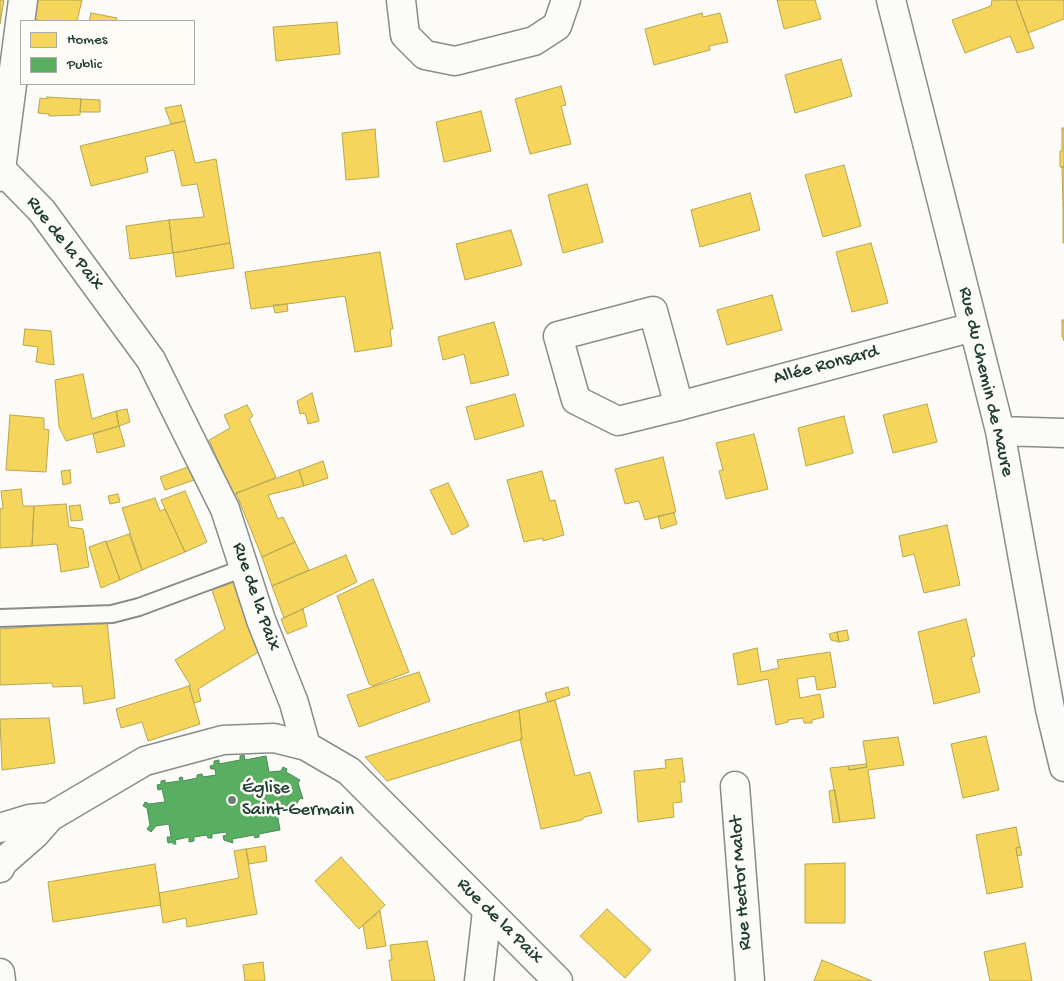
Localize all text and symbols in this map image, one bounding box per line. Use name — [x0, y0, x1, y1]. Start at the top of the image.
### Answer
legend — [20, 20, 195, 85]
text: Homes — [67, 31, 107, 49]
text: Public — [67, 56, 102, 74]
street label: Rue de la Paix — [20, 192, 108, 296]
street label: Rue du Chemin de Maure — [952, 285, 1018, 479]
street label: Allée Ronsard — [771, 341, 881, 391]
street label: Rue de la Paix — [226, 540, 284, 654]
place label: Église Saint-Germain — [242, 778, 354, 822]
marker: Église Saint-Germain — [226, 794, 238, 806]
street label: Rue Hector Malot — [726, 815, 758, 951]
street label: Rue de la Paix — [451, 874, 547, 970]

